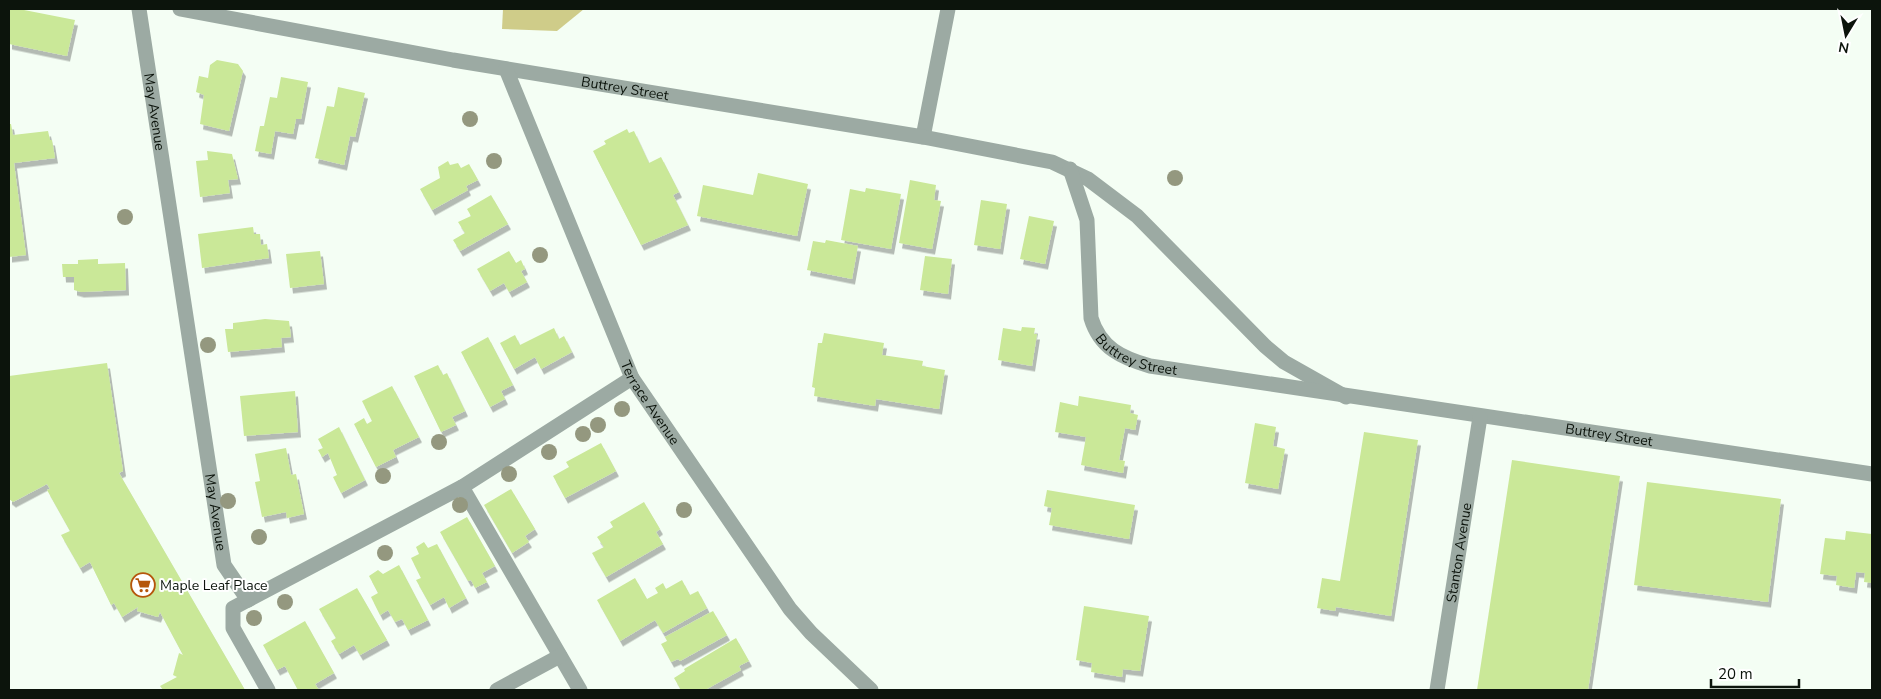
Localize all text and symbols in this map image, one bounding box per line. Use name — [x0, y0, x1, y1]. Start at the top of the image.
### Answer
north arrow — [1821, 10, 1871, 60]
text: N — [1837, 37, 1851, 58]
street label: May Avenue — [139, 72, 170, 152]
street label: Buttrey Street — [580, 72, 670, 105]
street label: Buttrey Street — [1091, 330, 1178, 379]
street label: Terrace Avenue — [616, 357, 684, 449]
street label: Buttrey Street — [1564, 419, 1654, 451]
street label: May Avenue — [201, 472, 231, 552]
street label: Stanton Avenue — [1441, 501, 1476, 604]
supermarket icon: Maple Leaf Place — [130, 572, 156, 598]
place label: Maple Leaf Place — [160, 576, 268, 595]
scale bar — [1711, 656, 1798, 688]
text: 20 m — [1718, 664, 1753, 684]

